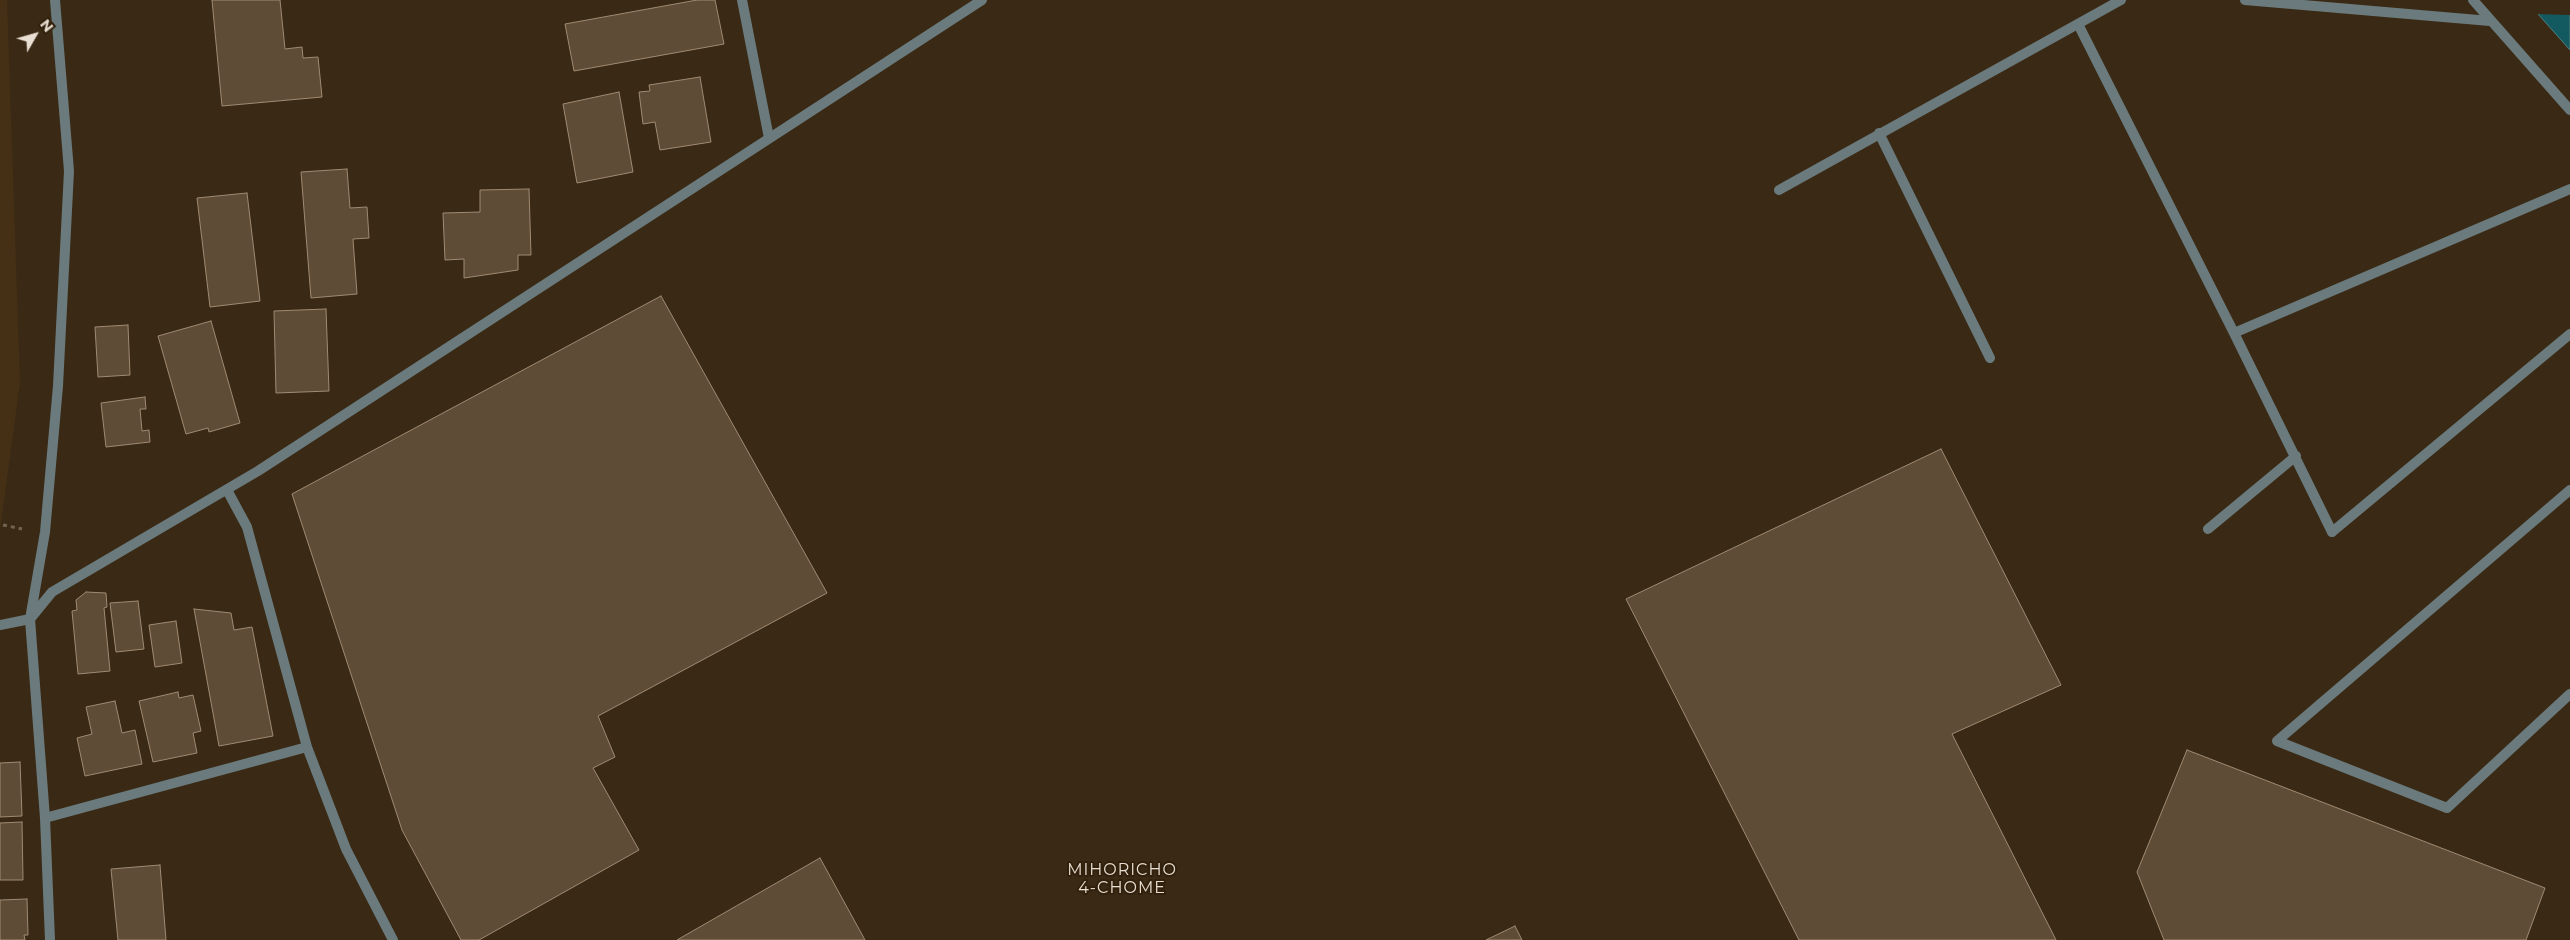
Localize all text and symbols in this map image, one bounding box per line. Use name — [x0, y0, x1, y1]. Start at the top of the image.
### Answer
north arrow — [10, 10, 60, 60]
text: N — [36, 16, 57, 36]
district label: MIHORICHO 4-CHOME — [1066, 860, 1178, 898]

